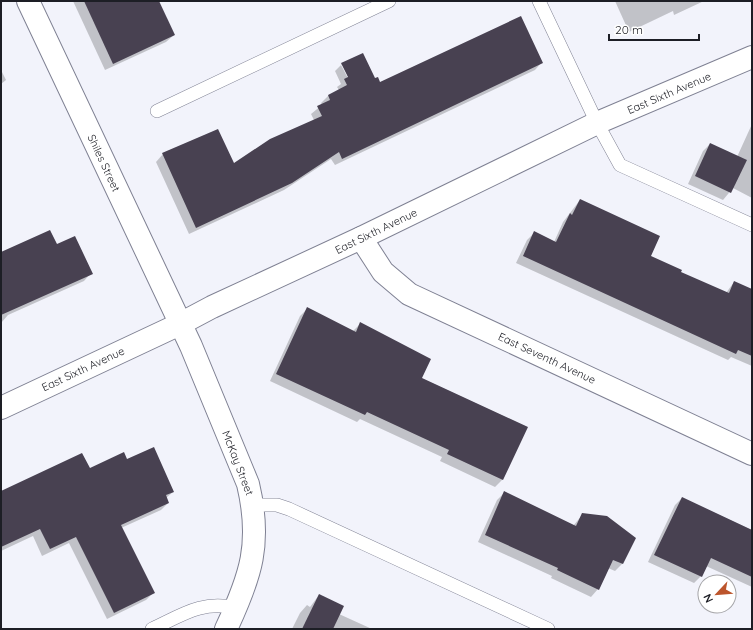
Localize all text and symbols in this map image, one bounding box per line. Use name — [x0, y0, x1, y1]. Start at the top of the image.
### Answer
scale bar — [609, 16, 699, 42]
text: 20 m — [615, 22, 643, 37]
street label: East Sixth Avenue — [625, 69, 713, 117]
street label: Shiles Street — [85, 132, 123, 194]
street label: East Sixth Avenue — [333, 205, 419, 257]
street label: East Seventh Avenue — [496, 329, 598, 387]
street label: East Sixth Avenue — [39, 344, 127, 394]
street label: McKay Street — [219, 429, 257, 498]
north arrow — [697, 574, 737, 614]
text: N — [700, 592, 716, 605]

